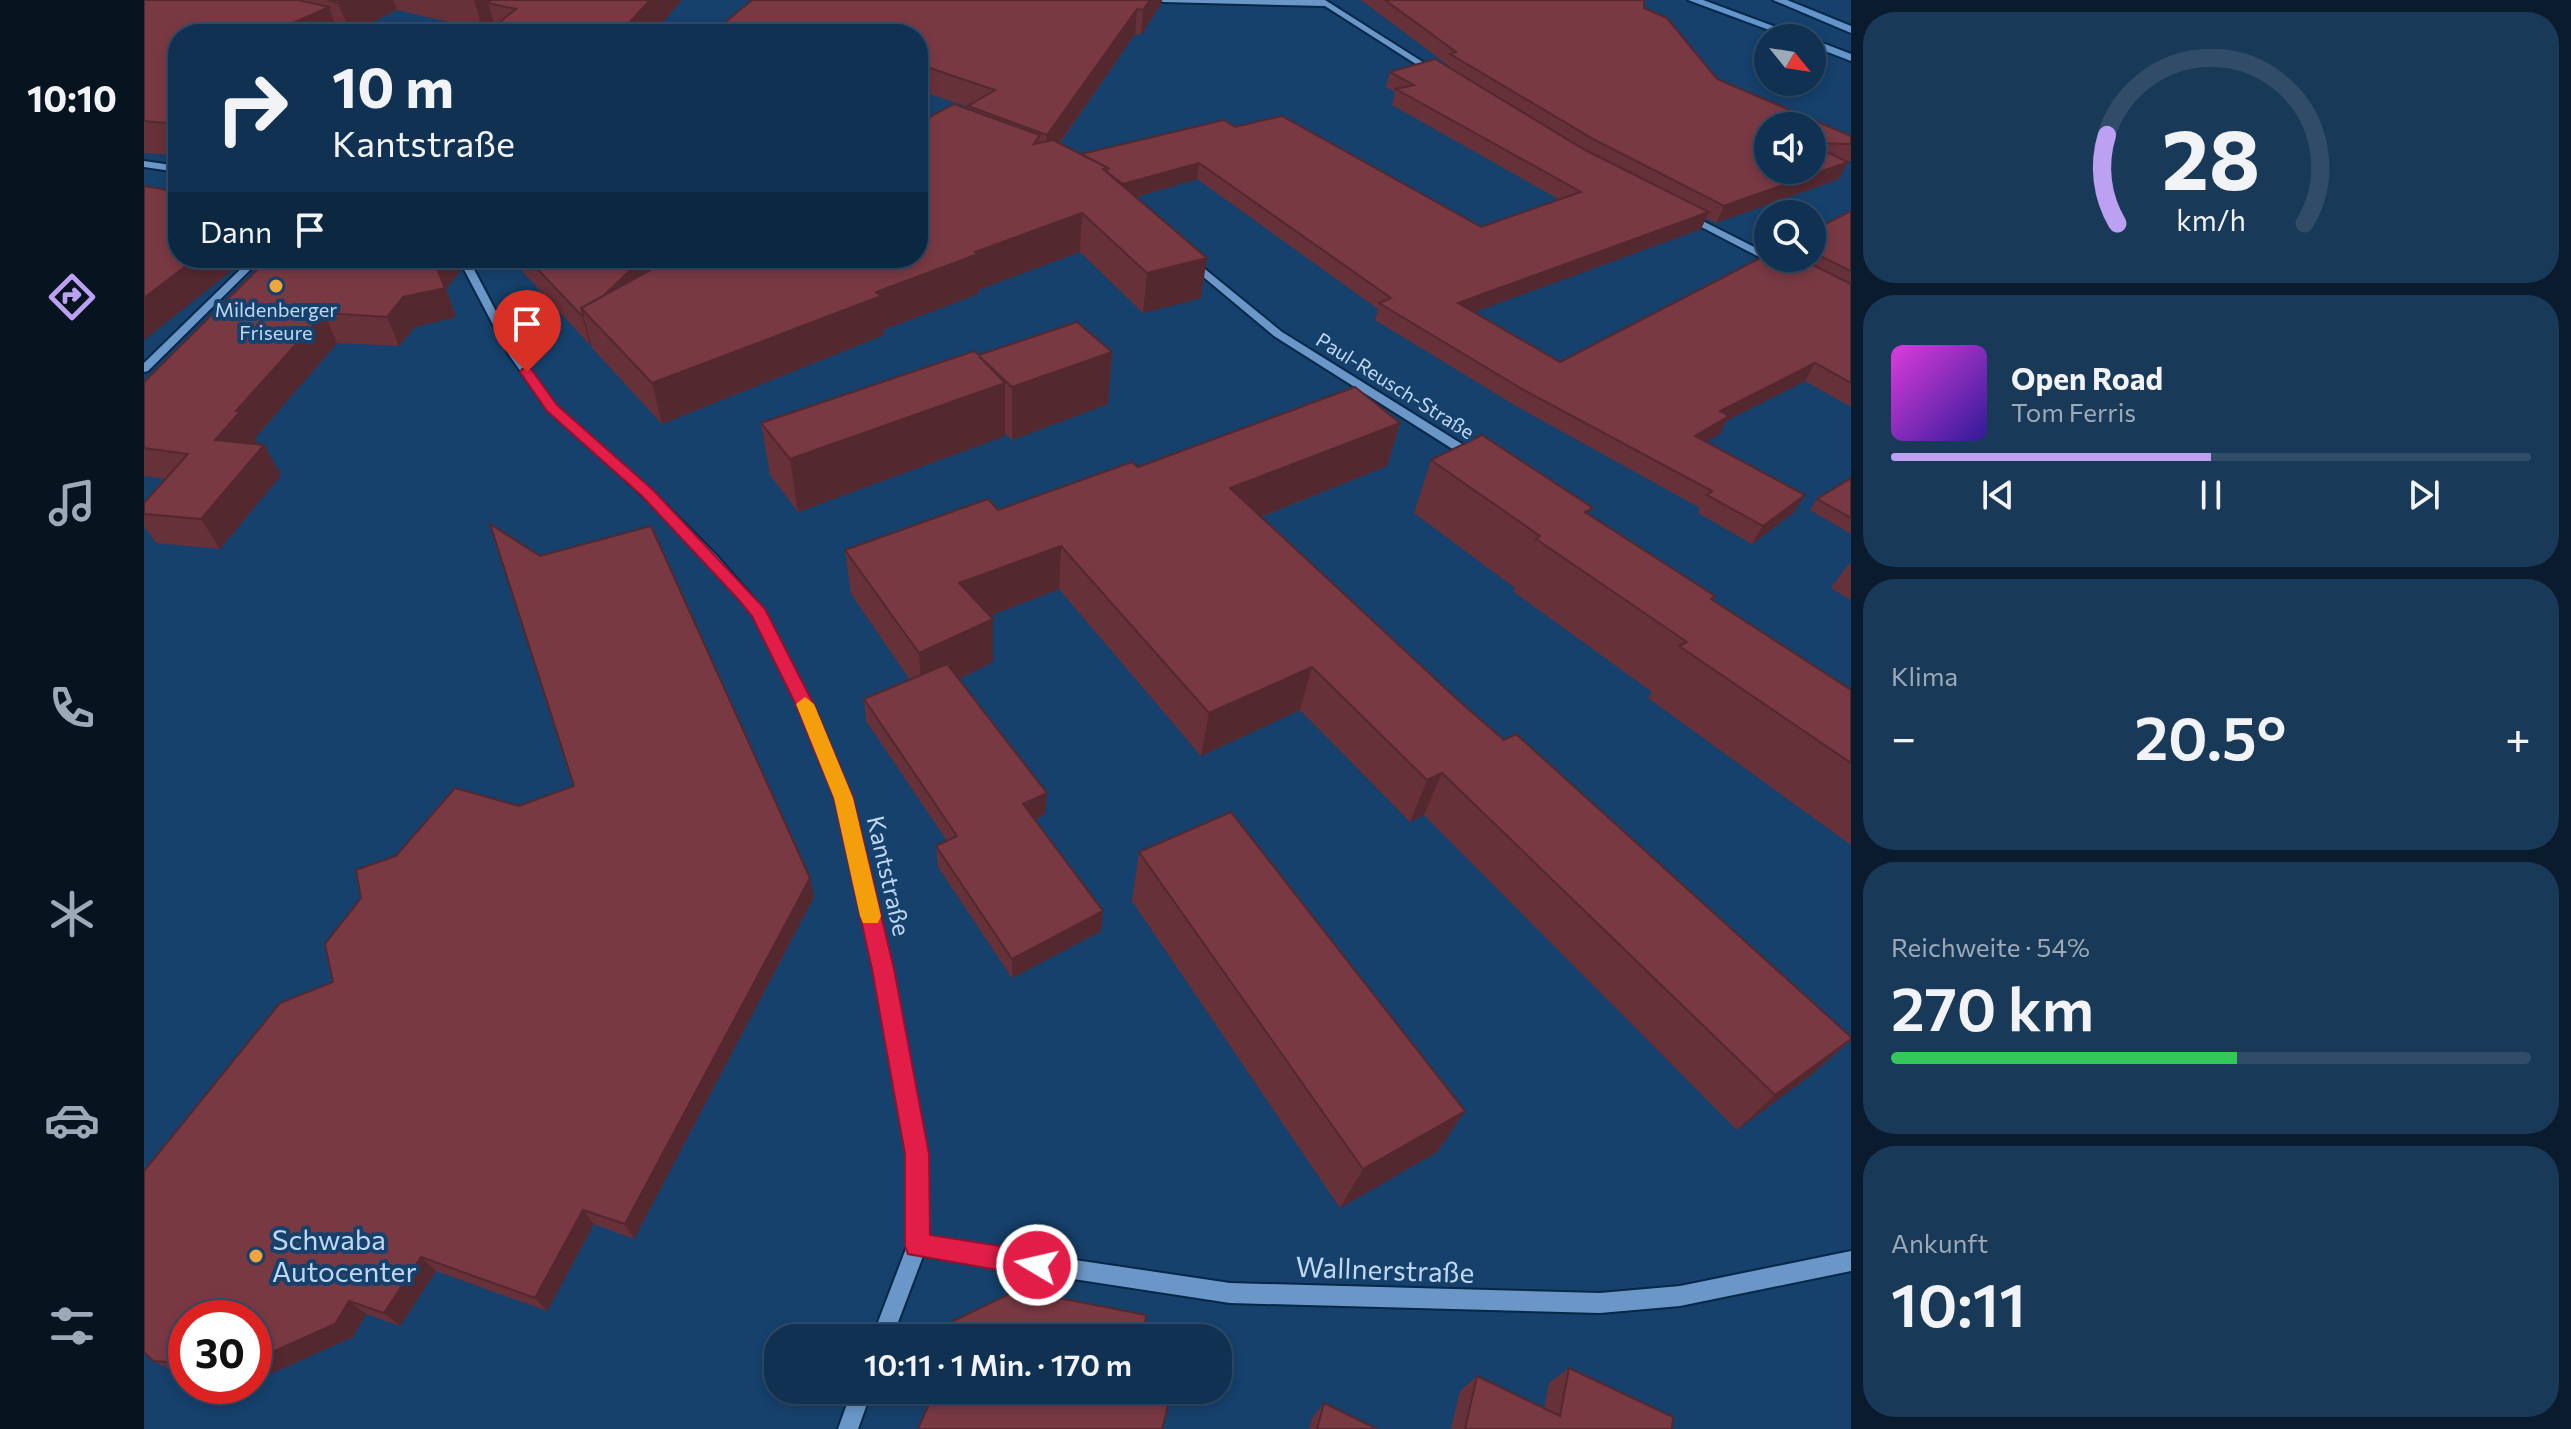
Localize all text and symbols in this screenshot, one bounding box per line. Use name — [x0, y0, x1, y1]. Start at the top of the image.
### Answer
north arrow — [1754, 24, 1826, 96]
map controls — [1754, 24, 1826, 272]
text: 10 m — [332, 51, 454, 120]
icon: right — [200, 56, 304, 160]
text: 10:10 — [27, 75, 117, 119]
text: 28 — [2162, 104, 2260, 206]
button: sound — [1754, 112, 1826, 184]
text: Kantstraße — [332, 120, 515, 164]
button: search — [1754, 200, 1826, 272]
text: km/h — [2176, 202, 2246, 237]
icon: arrive — [288, 208, 332, 252]
text: Dann — [200, 212, 272, 249]
icon: directions — [44, 269, 100, 325]
marker: Mildenberger Friseure — [267, 277, 285, 295]
pin — [493, 290, 561, 372]
place label: Mildenberger Friseure — [215, 297, 337, 344]
icon: arrive — [505, 302, 549, 346]
street label: Paul-Reusch-Straße — [1312, 327, 1479, 443]
text: Open Road — [2011, 359, 2163, 396]
text: Tom Ferris — [2011, 396, 2136, 427]
icon: previous — [1976, 473, 2020, 517]
icon: pause — [2189, 473, 2233, 517]
icon: next — [2402, 473, 2446, 517]
icon: music — [44, 475, 100, 531]
text: Klima — [1891, 660, 1958, 691]
icon: phone — [44, 680, 100, 736]
text: 20.5° — [2135, 699, 2287, 772]
text: − — [1891, 709, 1916, 763]
text: + — [2505, 709, 2531, 763]
street label: Kantstraße — [862, 813, 917, 938]
icon: climate — [44, 886, 100, 942]
text: Reichweite · 54% — [1891, 931, 2090, 962]
text: 270 km — [1891, 970, 2094, 1043]
icon: car — [44, 1092, 100, 1148]
place label: Schwaba Autocenter — [272, 1222, 417, 1288]
position arrow — [995, 1223, 1079, 1307]
text: Ankunft — [1891, 1227, 1988, 1258]
marker: Schwaba Autocenter — [247, 1247, 265, 1265]
street label: Wallnerstraße — [1295, 1249, 1475, 1289]
text: 10:11 — [1891, 1266, 2026, 1339]
icon: filters — [44, 1298, 100, 1354]
speed limit sign: 30 — [168, 1300, 272, 1404]
text: 10:11 · 1 Min. · 170 m — [864, 1345, 1132, 1382]

